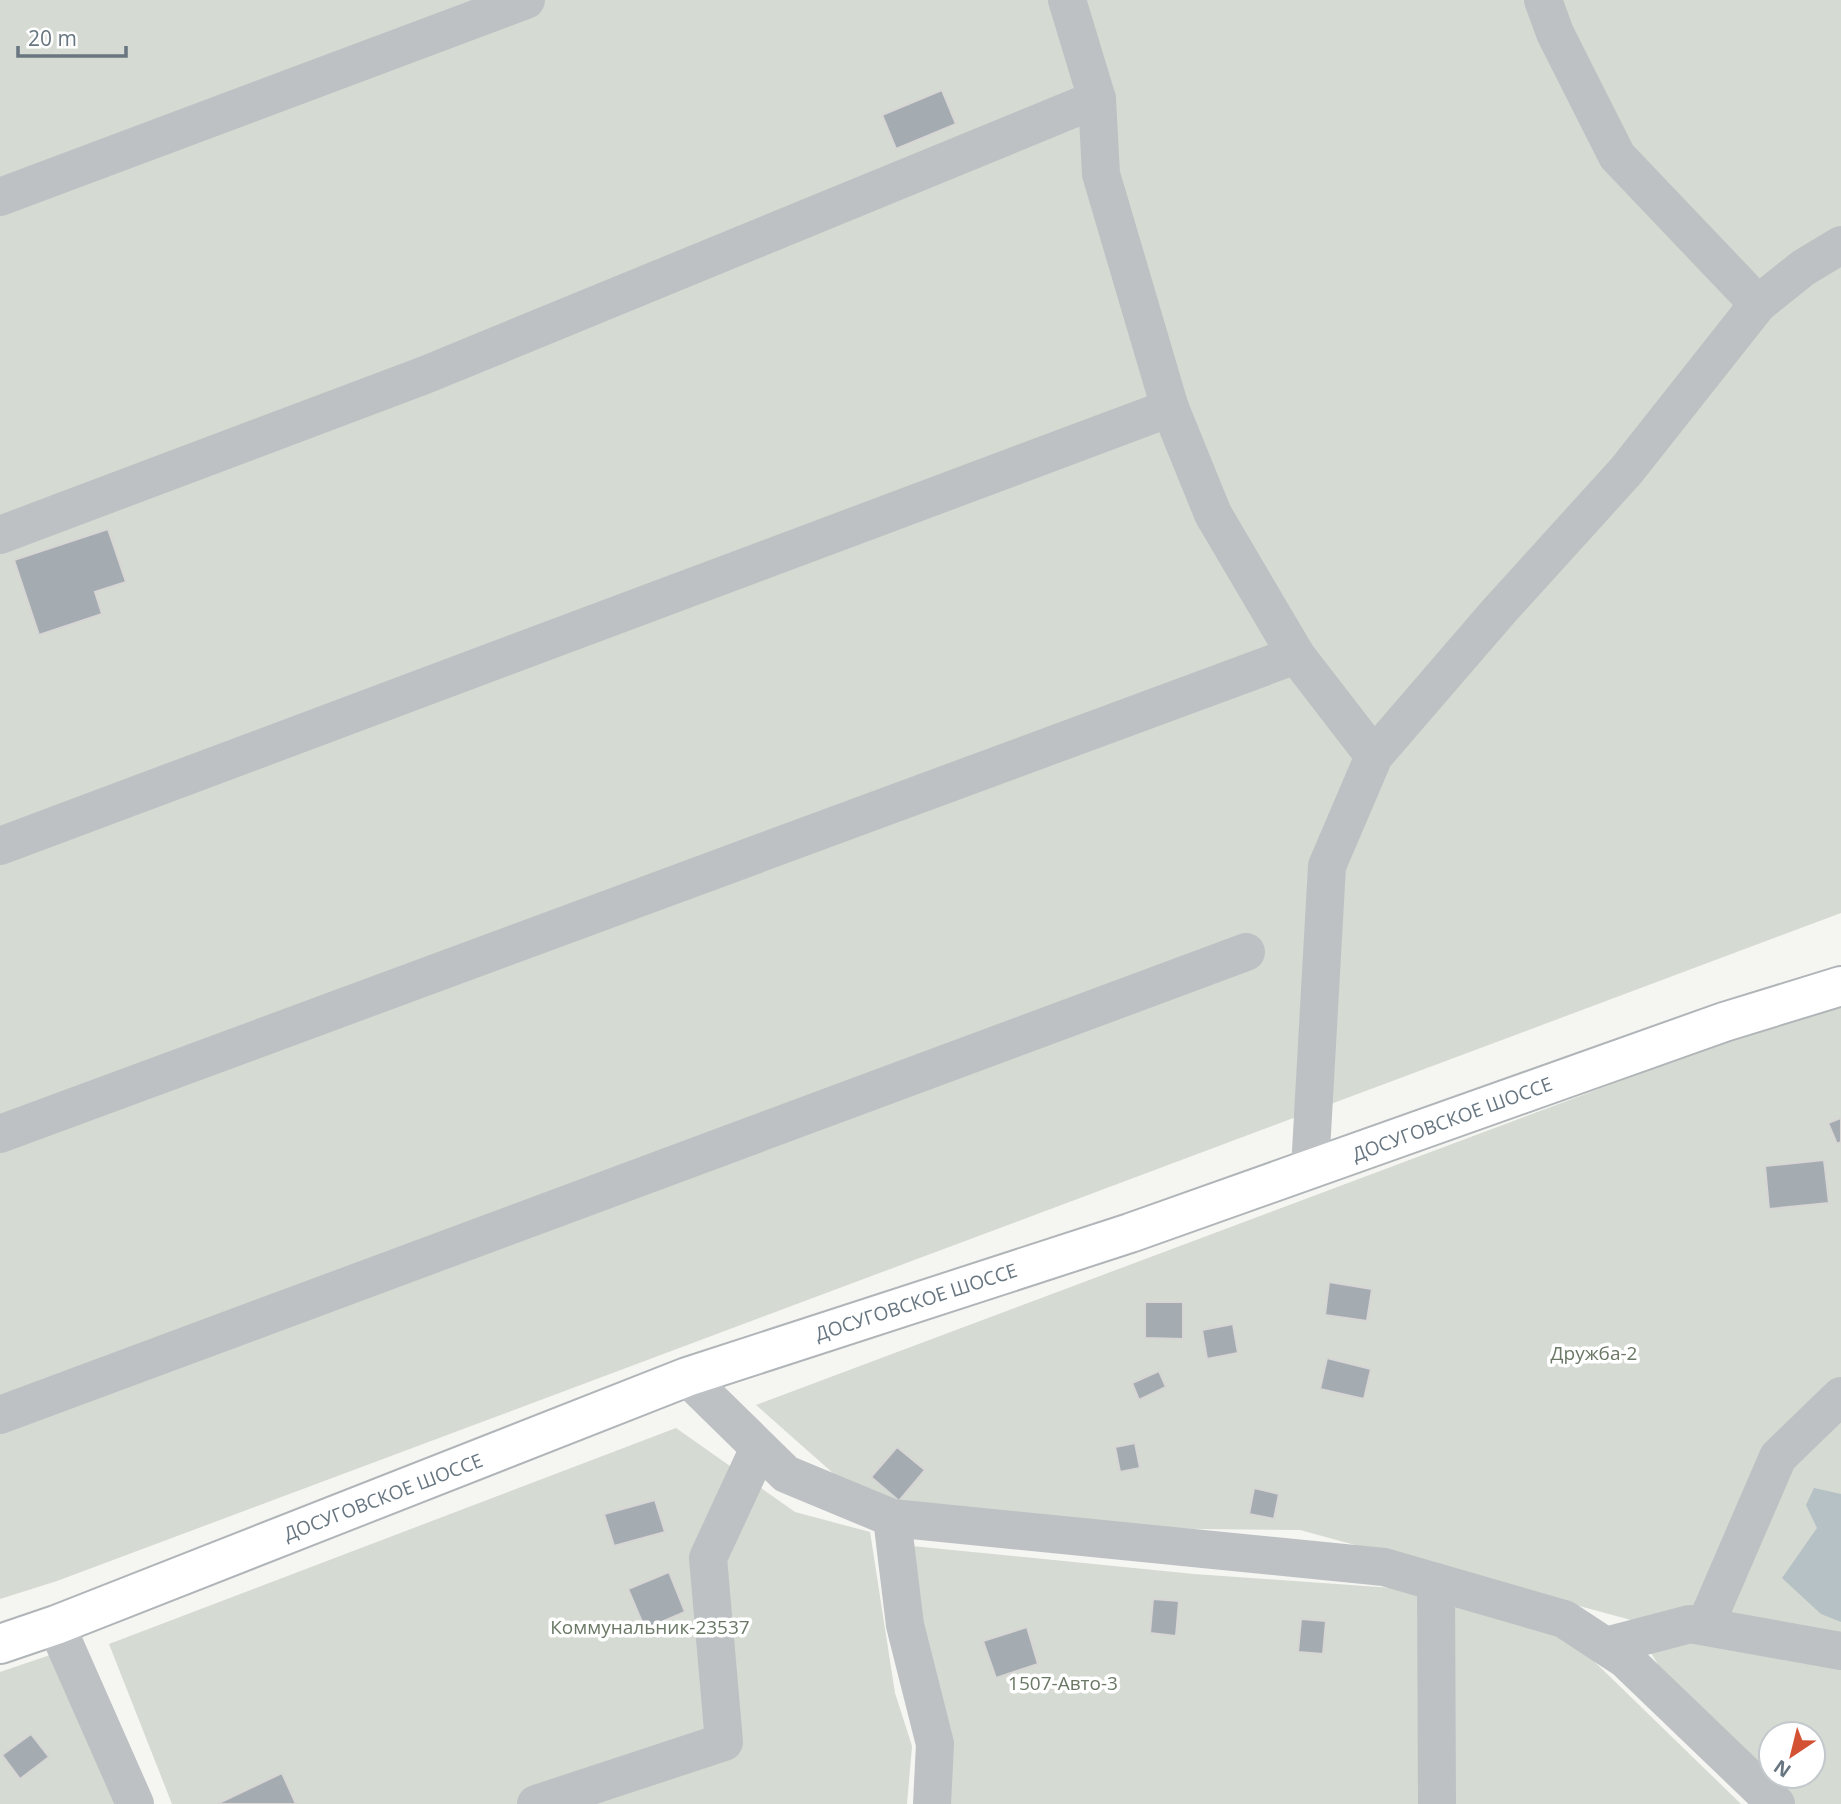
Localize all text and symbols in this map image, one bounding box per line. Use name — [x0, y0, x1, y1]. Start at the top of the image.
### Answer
scale bar — [18, 14, 126, 58]
text: 20 m — [28, 24, 77, 52]
street label: ДОСУГОВСКОЕ ШОССЕ — [1348, 1071, 1556, 1167]
street label: ДОСУГОВСКОЕ ШОССЕ — [812, 1257, 1020, 1347]
park label: Дружба-2 — [1551, 1340, 1637, 1366]
street label: ДОСУГОВСКОЕ ШОССЕ — [280, 1447, 486, 1547]
park label: Коммунальник-23537 — [550, 1614, 750, 1640]
park label: 1507-Авто-3 — [1008, 1670, 1118, 1696]
north arrow — [1757, 1720, 1827, 1790]
text: N — [1768, 1754, 1796, 1784]

